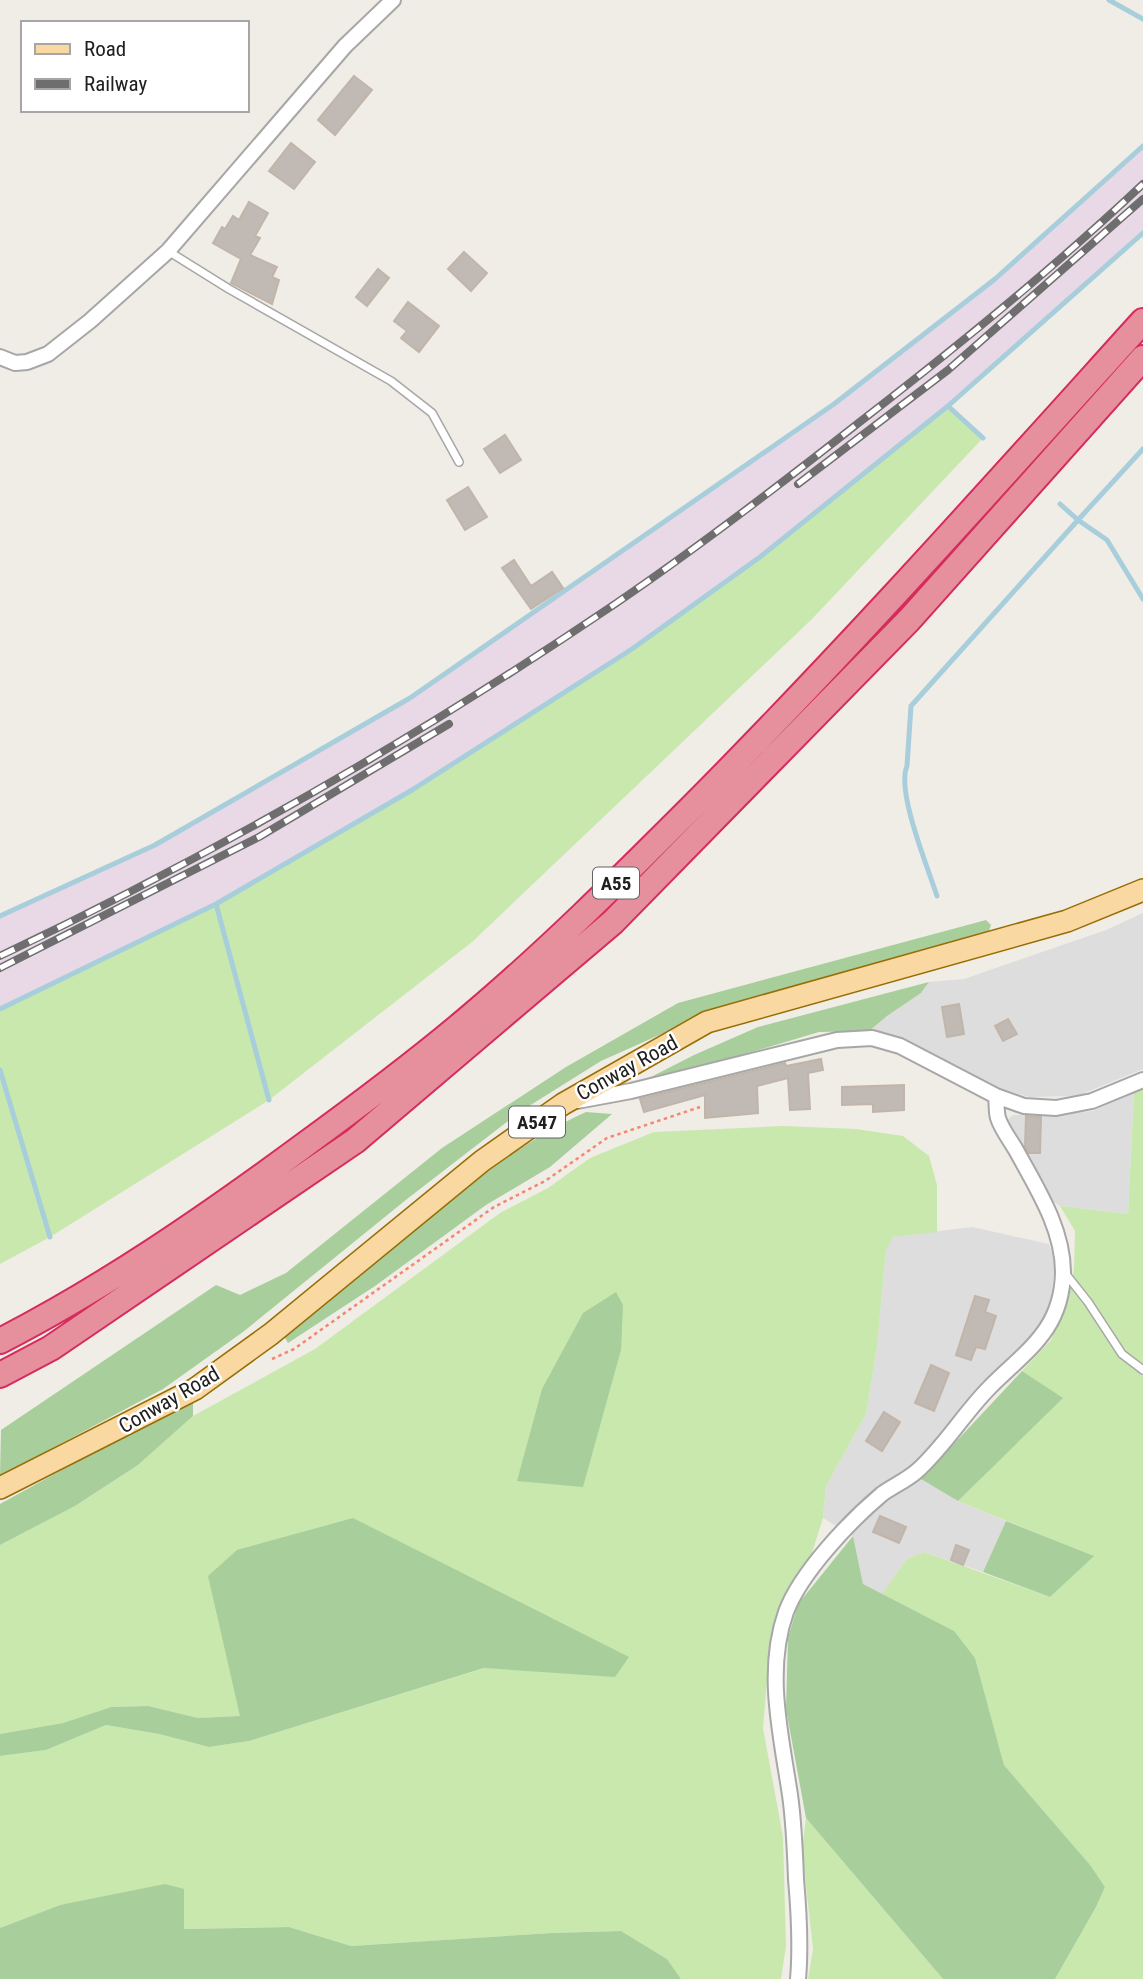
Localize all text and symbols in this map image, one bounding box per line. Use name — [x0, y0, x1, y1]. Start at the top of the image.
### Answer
legend — [21, 21, 248, 112]
text: Road — [84, 37, 126, 61]
text: Railway — [84, 72, 147, 96]
road number: A55 — [593, 868, 639, 898]
street label: Conway Road — [572, 1030, 682, 1106]
road number: A547 — [509, 1106, 565, 1138]
street label: Conway Road — [115, 1362, 223, 1438]

